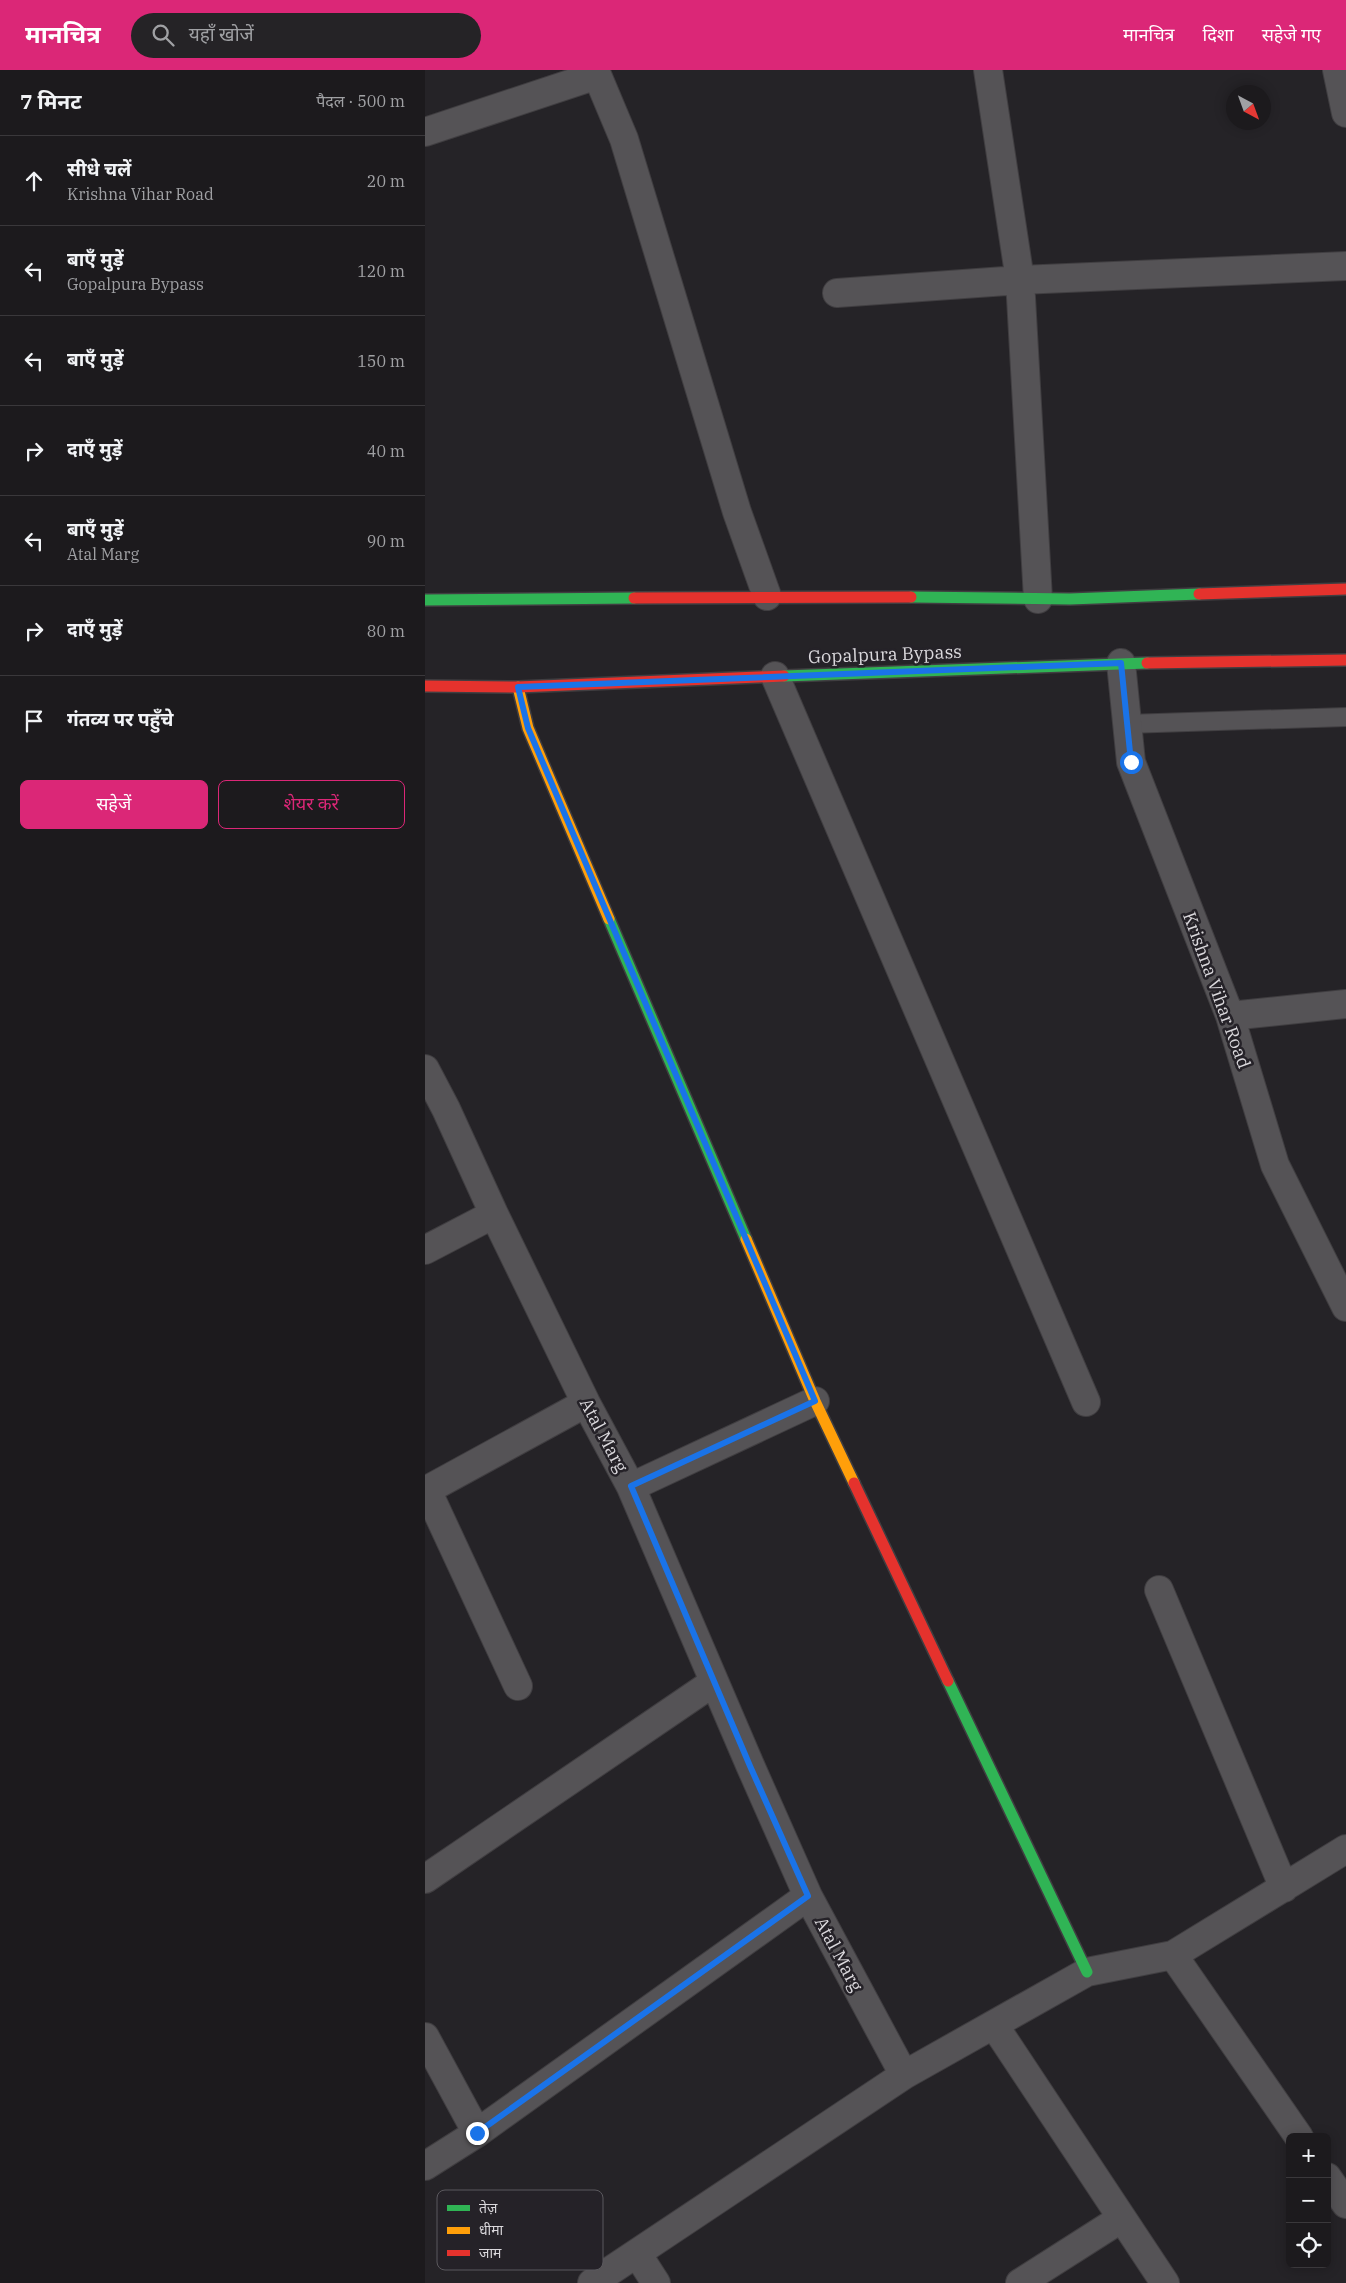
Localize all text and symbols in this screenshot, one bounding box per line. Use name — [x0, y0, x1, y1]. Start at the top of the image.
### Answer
search box — [131, 13, 481, 58]
text: मानचित्र — [25, 18, 101, 50]
icon: search — [149, 21, 177, 49]
text: यहाँ खोजें — [189, 22, 254, 46]
text: मानचित्र — [1123, 23, 1175, 46]
text: दिशा — [1203, 23, 1234, 46]
text: सहेजे गए — [1262, 23, 1321, 46]
north arrow — [1226, 85, 1271, 130]
text: 7 मिनट — [20, 87, 82, 115]
text: पैदल · 500 m — [316, 91, 405, 111]
text: सीधे चलें — [67, 157, 131, 181]
icon: ahead — [20, 167, 48, 195]
text: 20 m — [367, 171, 405, 191]
text: Krishna Vihar Road — [67, 184, 214, 204]
text: बाएँ मुड़ें — [67, 247, 124, 271]
icon: left — [20, 257, 48, 285]
text: 120 m — [357, 261, 405, 281]
text: Gopalpura Bypass — [67, 274, 204, 294]
icon: left — [20, 347, 48, 375]
text: बाएँ मुड़ें — [67, 347, 124, 371]
text: 150 m — [357, 351, 405, 371]
icon: right — [20, 437, 48, 465]
text: दाएँ मुड़ें — [67, 437, 122, 461]
text: 40 m — [367, 441, 405, 461]
text: बाएँ मुड़ें — [67, 517, 124, 541]
icon: left — [20, 527, 48, 555]
text: 90 m — [367, 531, 405, 551]
text: Atal Marg — [67, 544, 139, 564]
icon: right — [20, 617, 48, 645]
text: दाएँ मुड़ें — [67, 617, 122, 641]
text: 80 m — [367, 621, 405, 641]
street label: Gopalpura Bypass — [808, 640, 962, 668]
icon: arrive — [20, 707, 48, 735]
text: गंतव्य पर पहुँचे — [67, 707, 174, 731]
route start — [1120, 751, 1143, 774]
button: सहेजें — [20, 780, 208, 829]
button: शेयर करें — [218, 780, 405, 829]
street label: Krishna Vihar Road — [1178, 908, 1256, 1072]
street label: Atal Marg — [575, 1394, 633, 1476]
street label: Atal Marg — [810, 1913, 868, 1995]
route end — [466, 2122, 489, 2145]
map controls — [1286, 2133, 1331, 2268]
button: + — [1286, 2133, 1331, 2178]
button: − — [1286, 2178, 1331, 2223]
legend — [437, 2190, 603, 2270]
text: तेज़ — [479, 2199, 498, 2217]
text: धीमा — [479, 2221, 504, 2239]
button: locate — [1286, 2223, 1331, 2268]
text: जाम — [479, 2244, 502, 2262]

